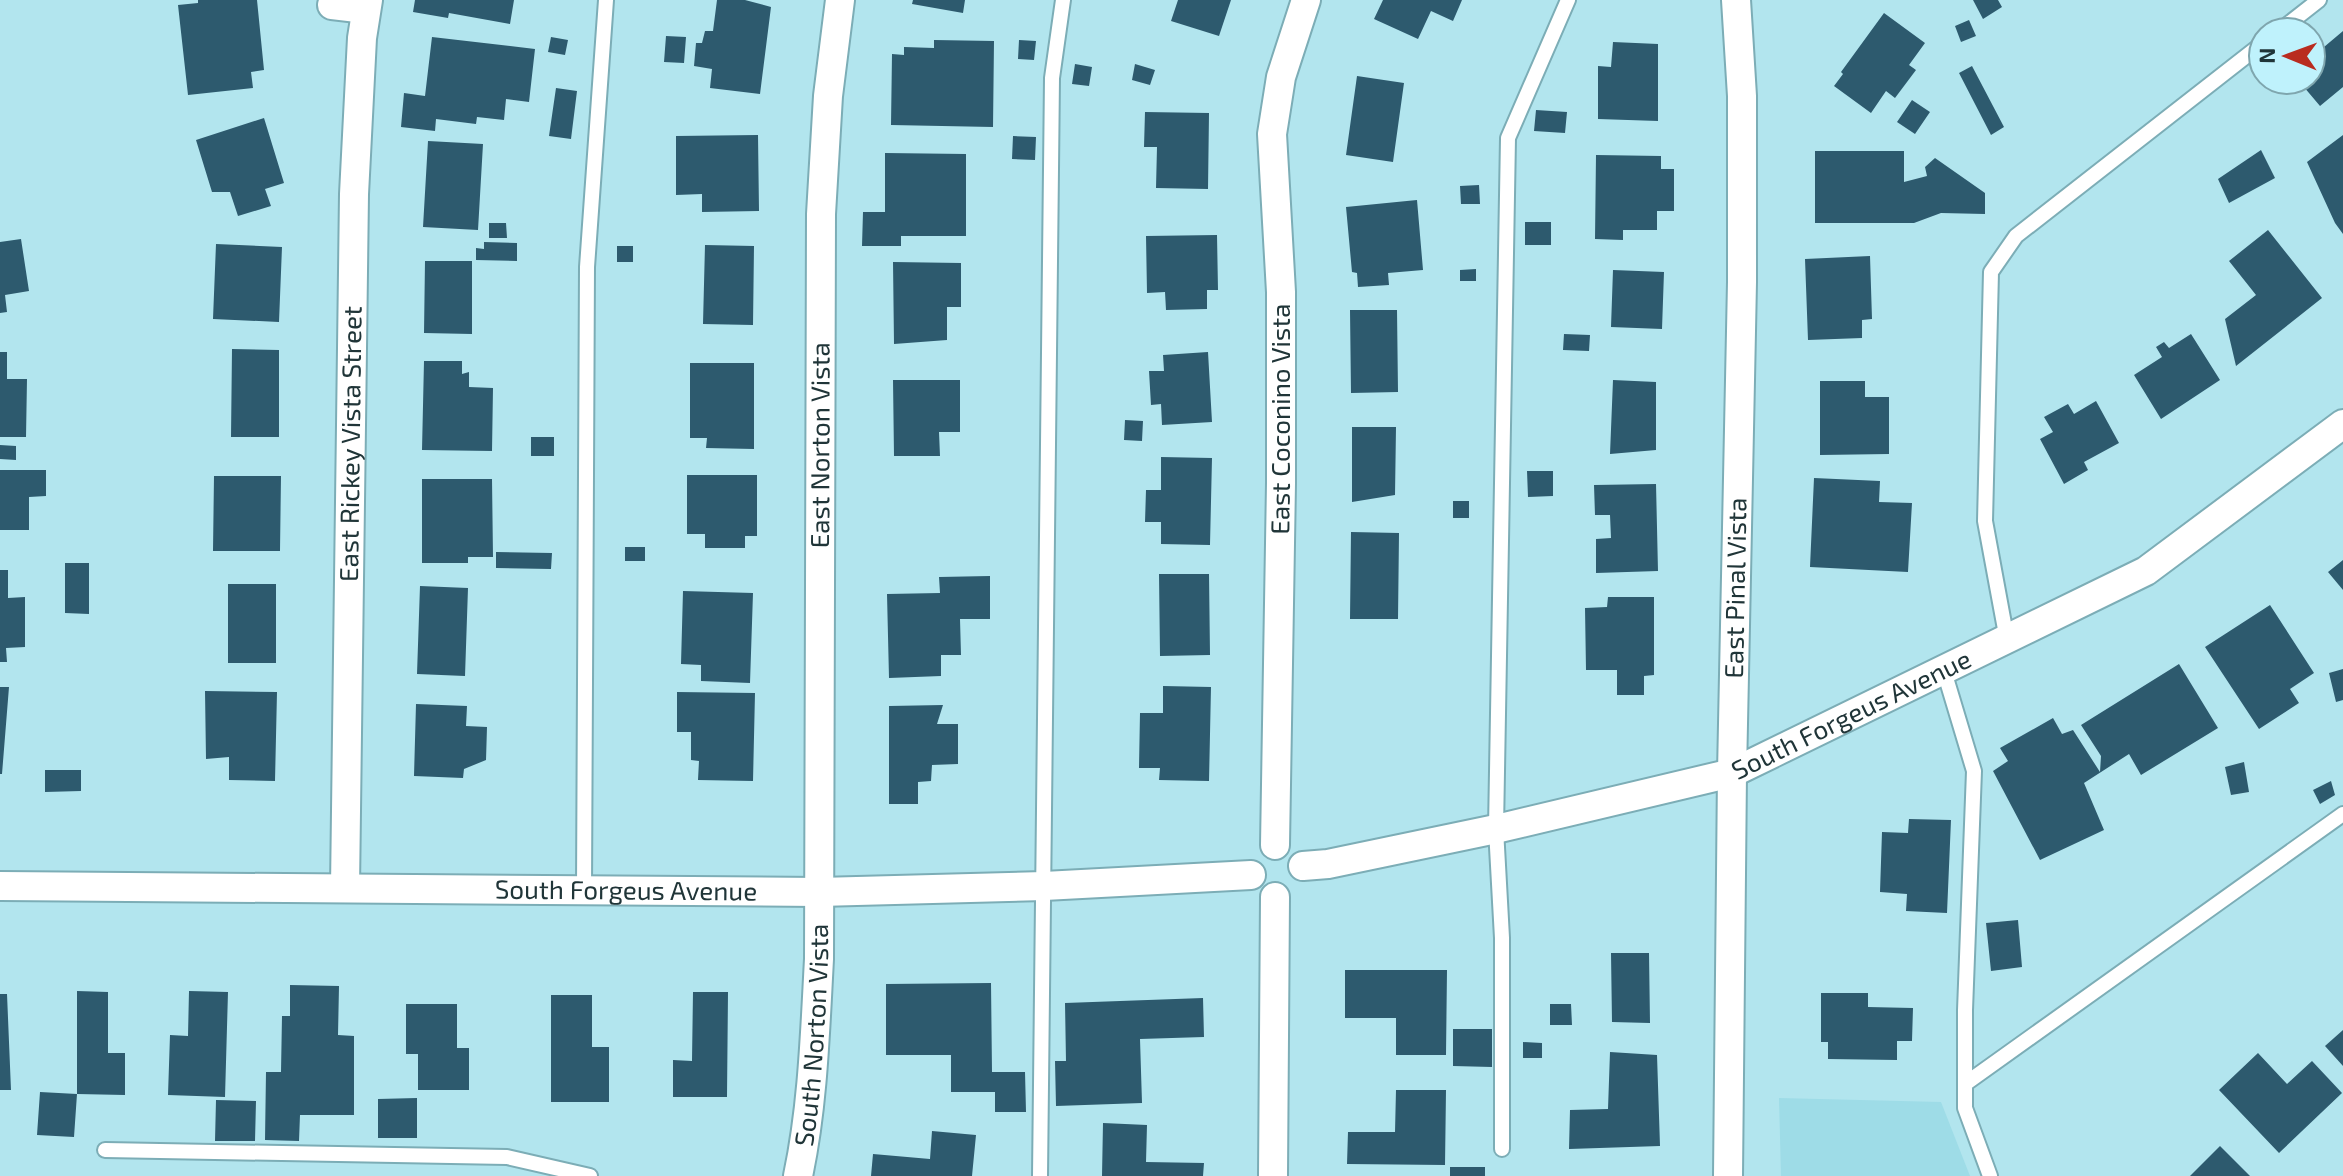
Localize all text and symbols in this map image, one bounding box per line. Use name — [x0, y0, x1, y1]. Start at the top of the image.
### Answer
north arrow — [2247, 16, 2327, 96]
text: N — [2253, 47, 2279, 64]
street label: East Coconino Vista — [1263, 304, 1295, 535]
street label: East Rickey Vista Street — [332, 306, 367, 582]
street label: East Norton Vista — [803, 342, 835, 548]
street label: East Pinal Vista — [1717, 497, 1752, 679]
street label: South Forgeus Avenue — [1726, 642, 1975, 785]
street label: South Forgeus Avenue — [495, 873, 757, 906]
street label: South Norton Vista — [787, 924, 833, 1148]

